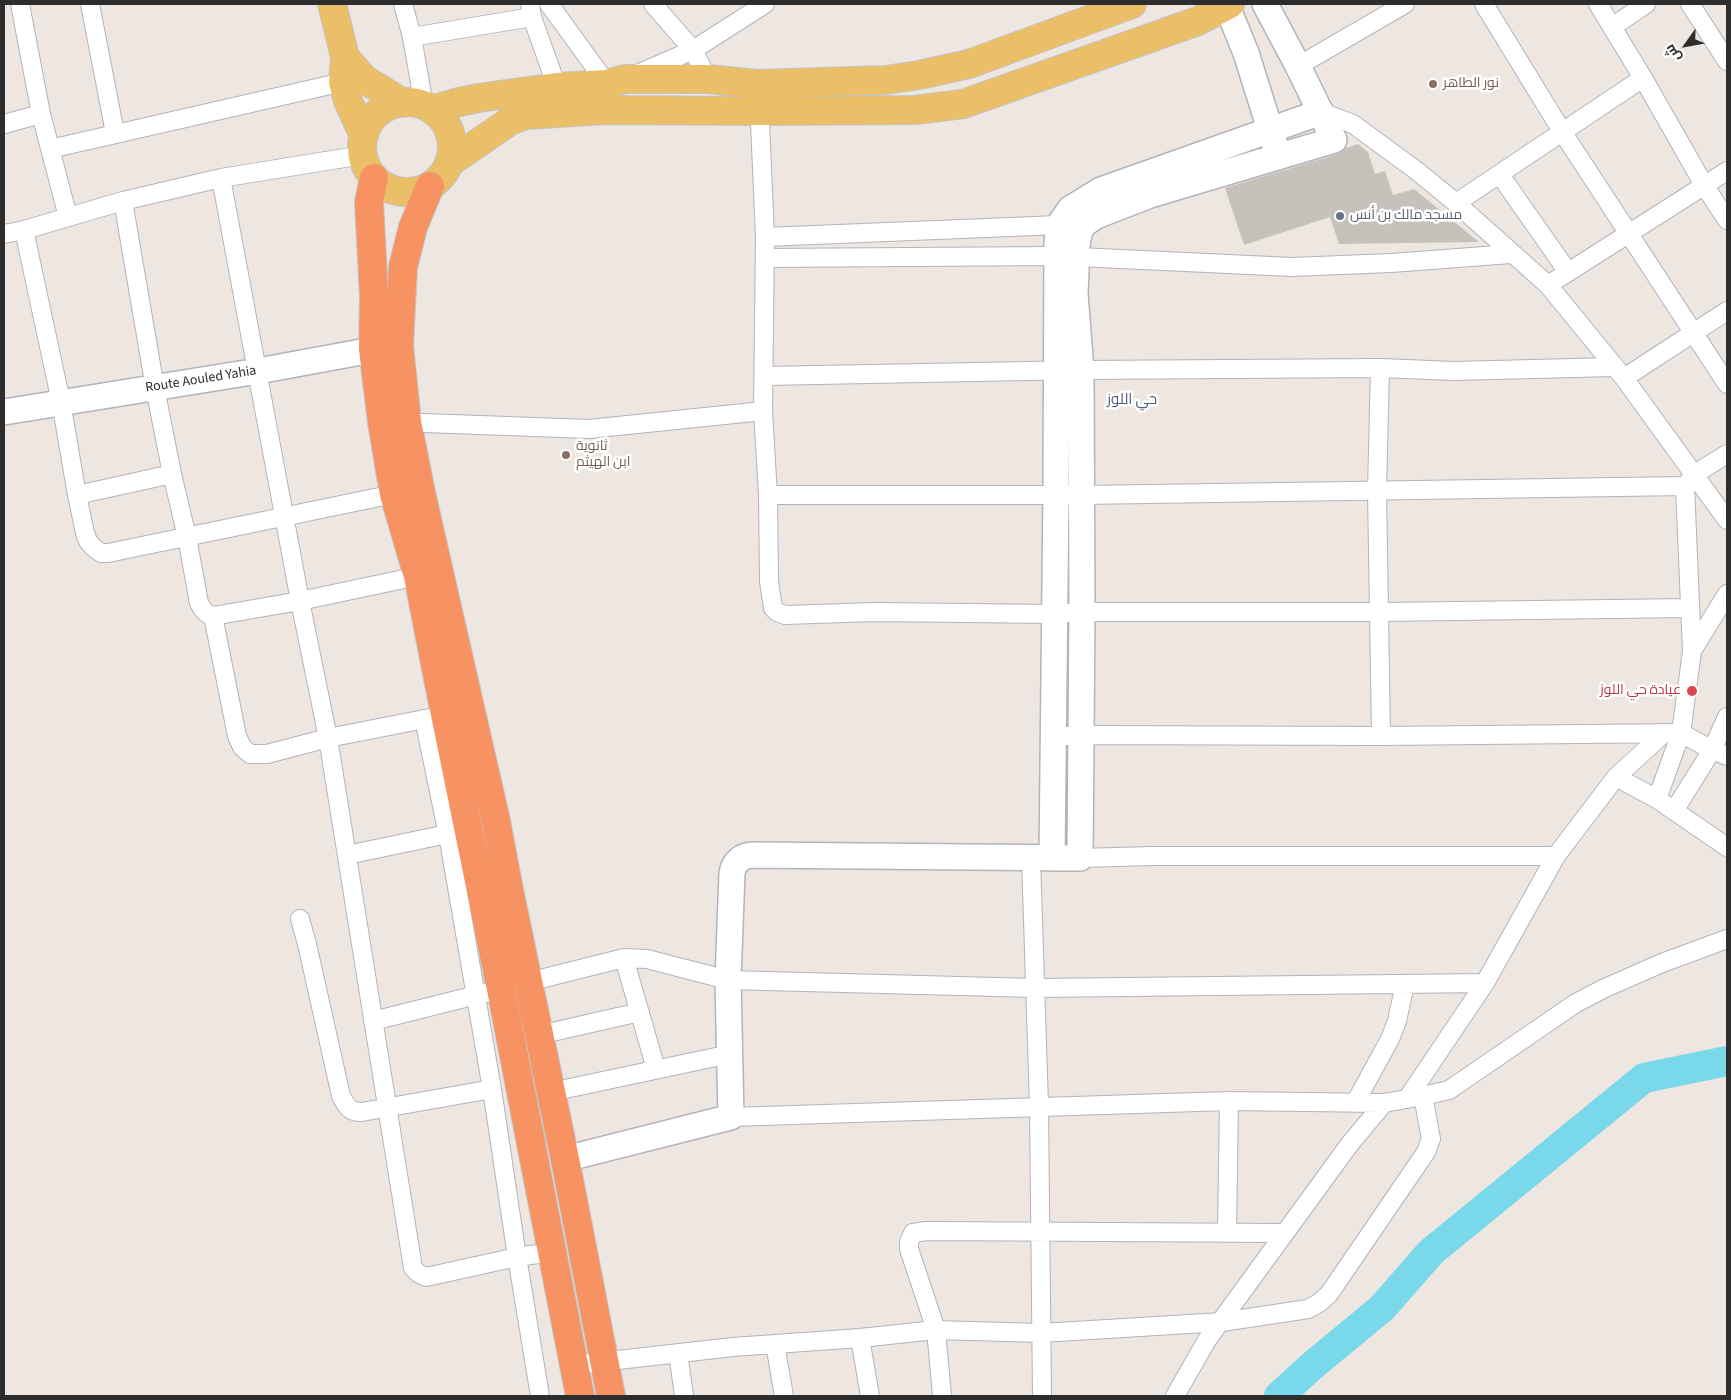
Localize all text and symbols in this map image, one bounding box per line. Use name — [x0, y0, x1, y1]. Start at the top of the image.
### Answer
north arrow — [1661, 20, 1711, 70]
text: ش — [1660, 40, 1687, 66]
place label: نور الطاهر — [1443, 76, 1499, 92]
marker: نور الطاهر — [1427, 78, 1439, 90]
place label: مسجد مالك بن أنس — [1350, 208, 1462, 224]
marker: مسجد مالك بن أنس — [1334, 210, 1346, 222]
street label: Route Aouled Yahia — [144, 363, 258, 397]
district label: حي اللوز — [1107, 392, 1157, 410]
place label: ثانوية ابن الهيثم — [576, 439, 630, 472]
marker: ثانوية ابن الهيثم — [560, 449, 572, 461]
place label: عيادة حي اللوز — [1600, 683, 1681, 699]
marker: عيادة حي اللوز — [1685, 684, 1699, 698]

